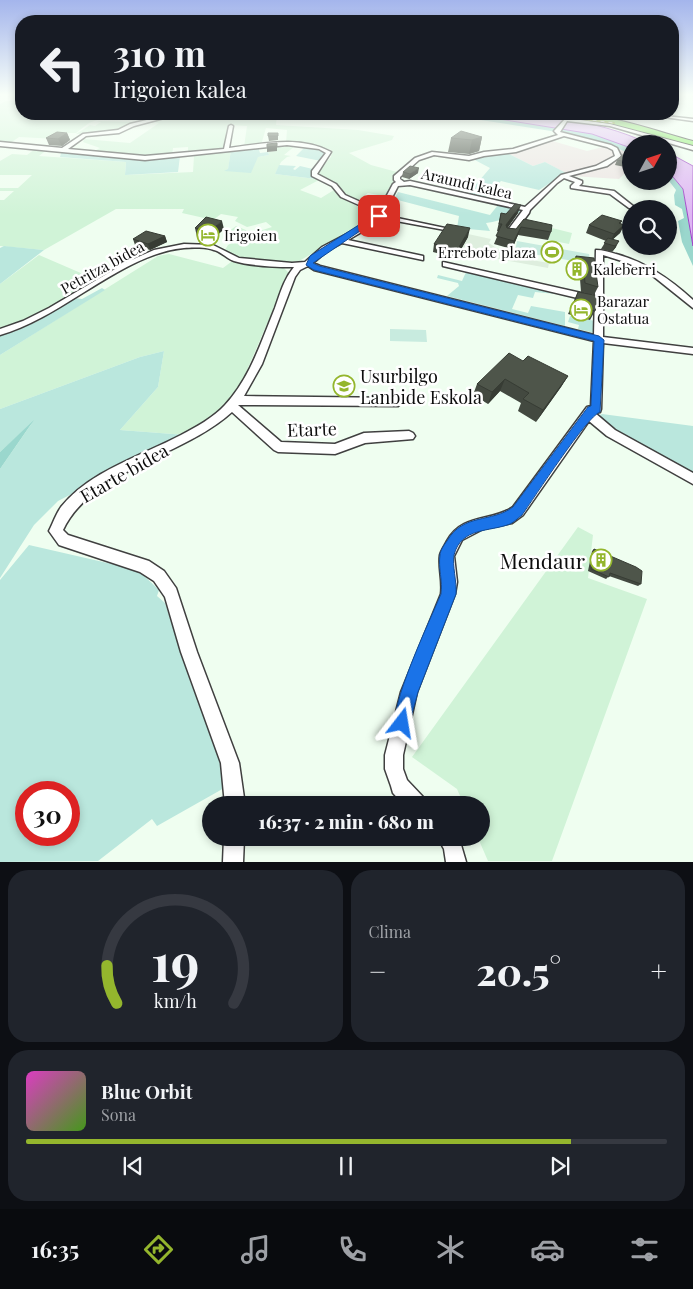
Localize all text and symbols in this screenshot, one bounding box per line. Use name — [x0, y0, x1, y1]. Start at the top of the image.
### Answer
text: 310 m — [113, 29, 206, 76]
icon: left — [30, 35, 95, 100]
text: Irigoien kalea — [113, 74, 247, 104]
north arrow — [622, 135, 678, 190]
map controls — [622, 135, 677, 255]
street label: Araundi kalea — [419, 163, 515, 203]
pin — [358, 195, 400, 237]
button: search — [622, 200, 677, 255]
icon: arrive — [365, 202, 393, 230]
hotel icon: Irigoien — [196, 223, 220, 247]
place label: Irigoien — [224, 225, 277, 245]
street label: Petritza bidea — [57, 236, 148, 298]
sports icon: Errebote plaza — [540, 240, 564, 264]
place label: Errebote plaza — [438, 242, 537, 262]
building icon: Kaleberri — [565, 257, 589, 281]
place label: Kaleberri — [593, 259, 656, 279]
place label: Barazar Ostatua — [597, 291, 650, 328]
hotel icon: Barazar Ostatua — [569, 298, 593, 322]
place label: Usurbilgo Lanbide Eskola — [360, 364, 482, 409]
school or university icon: Usurbilgo Lanbide Eskola — [332, 374, 356, 398]
street label: Etarte — [287, 416, 337, 442]
street label: Etarte bidea — [75, 438, 173, 508]
place label: Mendaur — [500, 546, 586, 574]
building icon: Mendaur — [589, 548, 613, 572]
position arrow — [375, 696, 427, 748]
speed limit sign: 30 — [15, 781, 80, 846]
text: 16:37 · 2 min · 680 m — [258, 808, 434, 834]
text: Clima — [369, 921, 411, 942]
text: 19 — [151, 926, 200, 995]
text: 20.5° — [476, 945, 561, 996]
text: − — [369, 952, 387, 989]
text: + — [651, 952, 667, 989]
text: km/h — [154, 989, 197, 1012]
text: Blue Orbit — [101, 1078, 192, 1104]
text: Sona — [101, 1104, 136, 1125]
icon: previous — [119, 1152, 147, 1180]
icon: pause — [332, 1152, 360, 1180]
icon: next — [546, 1152, 574, 1180]
icon: directions — [141, 1232, 176, 1267]
icon: music — [238, 1232, 273, 1267]
icon: phone — [335, 1232, 370, 1267]
icon: climate — [433, 1232, 468, 1267]
icon: car — [530, 1232, 565, 1267]
icon: filters — [627, 1232, 662, 1267]
text: 16:35 — [31, 1234, 79, 1264]

